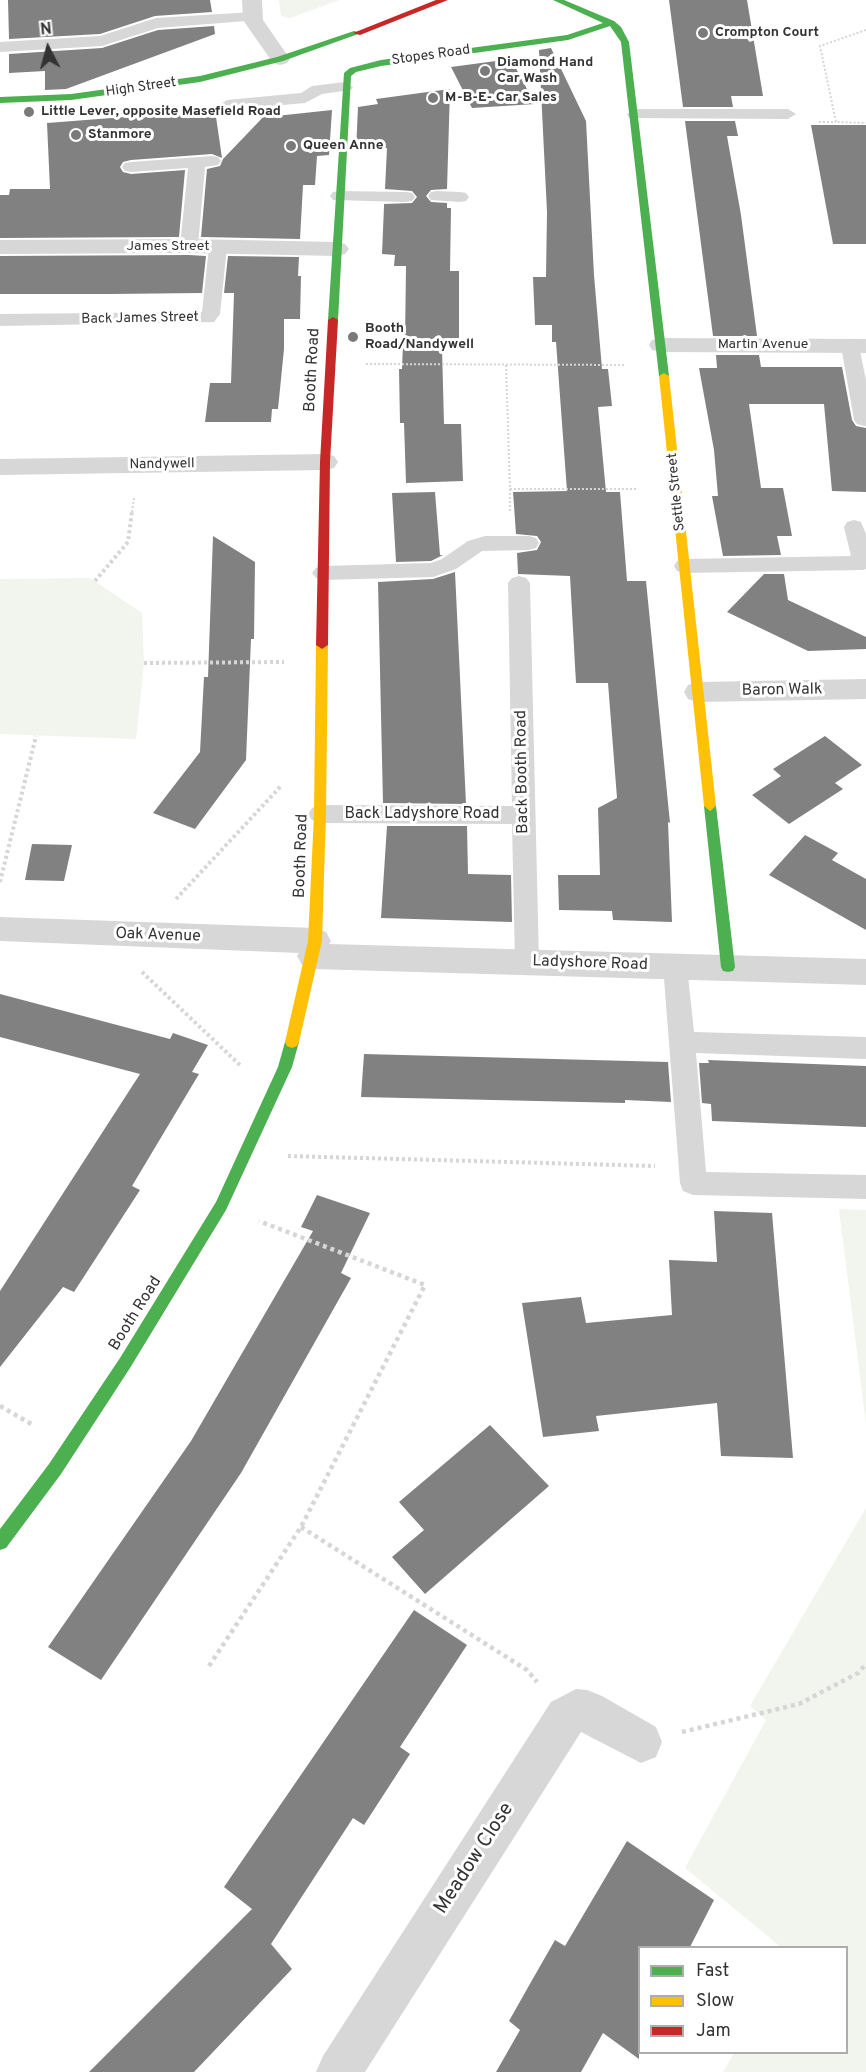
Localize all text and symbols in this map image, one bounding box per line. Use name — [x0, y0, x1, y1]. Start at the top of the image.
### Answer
north arrow — [18, 18, 78, 78]
text: N — [39, 20, 53, 41]
place label: Crompton Court — [715, 25, 819, 41]
marker: Crompton Court — [696, 26, 710, 40]
street label: Stopes Road — [391, 42, 471, 70]
place label: Diamond Hand Car Wash — [497, 55, 593, 88]
marker: Diamond Hand Car Wash — [478, 64, 492, 78]
street label: High Street — [105, 75, 177, 101]
place label: M-B-E- Car Sales — [445, 90, 557, 106]
marker: M-B-E- Car Sales — [426, 91, 440, 105]
place label: Little Lever, opposite Masefield Road — [41, 104, 281, 120]
marker: Little Lever, opposite Masefield Road — [22, 105, 36, 119]
place label: Stanmore — [88, 127, 152, 143]
marker: Stanmore — [69, 128, 83, 142]
place label: Queen Anne — [303, 138, 384, 154]
marker: Queen Anne — [284, 139, 298, 153]
street label: James Street — [126, 239, 210, 255]
street label: Back James Street — [81, 310, 199, 328]
place label: Booth Road/Nandywell — [365, 321, 474, 354]
street label: Booth Road — [301, 327, 325, 413]
marker: Booth Road/Nandywell — [346, 330, 360, 344]
street label: Martin Avenue — [718, 337, 808, 353]
street label: Settle Street — [665, 452, 689, 532]
street label: Nandywell — [129, 456, 195, 474]
street label: Baron Walk — [741, 681, 823, 701]
street label: Back Booth Road — [512, 710, 534, 834]
street label: Back Ladyshore Road — [344, 805, 500, 825]
street label: Booth Road — [291, 814, 313, 898]
street label: Oak Avenue — [115, 925, 201, 947]
street label: Ladyshore Road — [532, 952, 648, 976]
street label: Booth Road — [106, 1273, 166, 1355]
street label: Meadow Close — [430, 1799, 520, 1919]
legend — [638, 1946, 848, 2054]
text: Fast — [696, 1960, 729, 1983]
text: Slow — [696, 1990, 734, 2013]
text: Jam — [696, 2020, 731, 2043]

